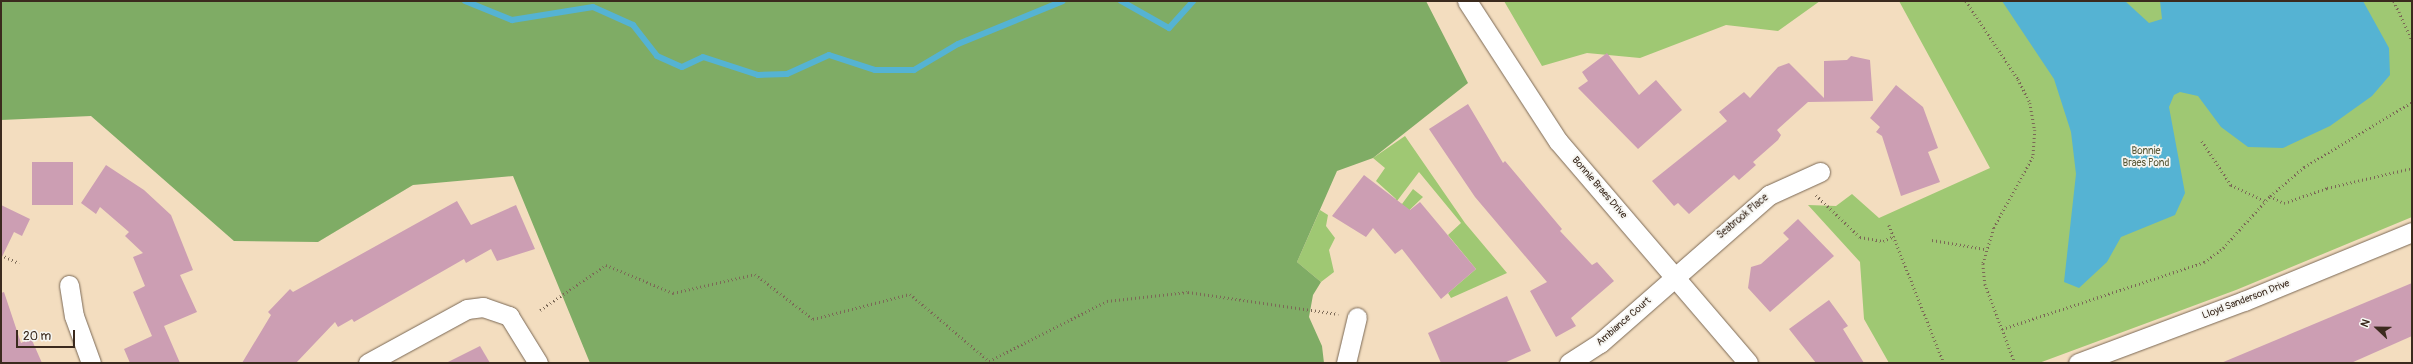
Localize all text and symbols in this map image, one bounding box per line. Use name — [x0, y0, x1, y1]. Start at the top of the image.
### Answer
park label: Bonnie Braes Pond — [2123, 145, 2169, 168]
street label: Bonnie Braes Drive — [1569, 155, 1629, 221]
street label: Seabrook Place — [1715, 192, 1771, 242]
street label: Lloyd Sanderson Drive — [2200, 278, 2292, 322]
street label: Ambiance Court — [1594, 295, 1654, 349]
north arrow — [2357, 308, 2397, 348]
text: N — [2358, 317, 2373, 329]
scale bar — [18, 322, 77, 348]
text: 20 m — [23, 329, 51, 344]

